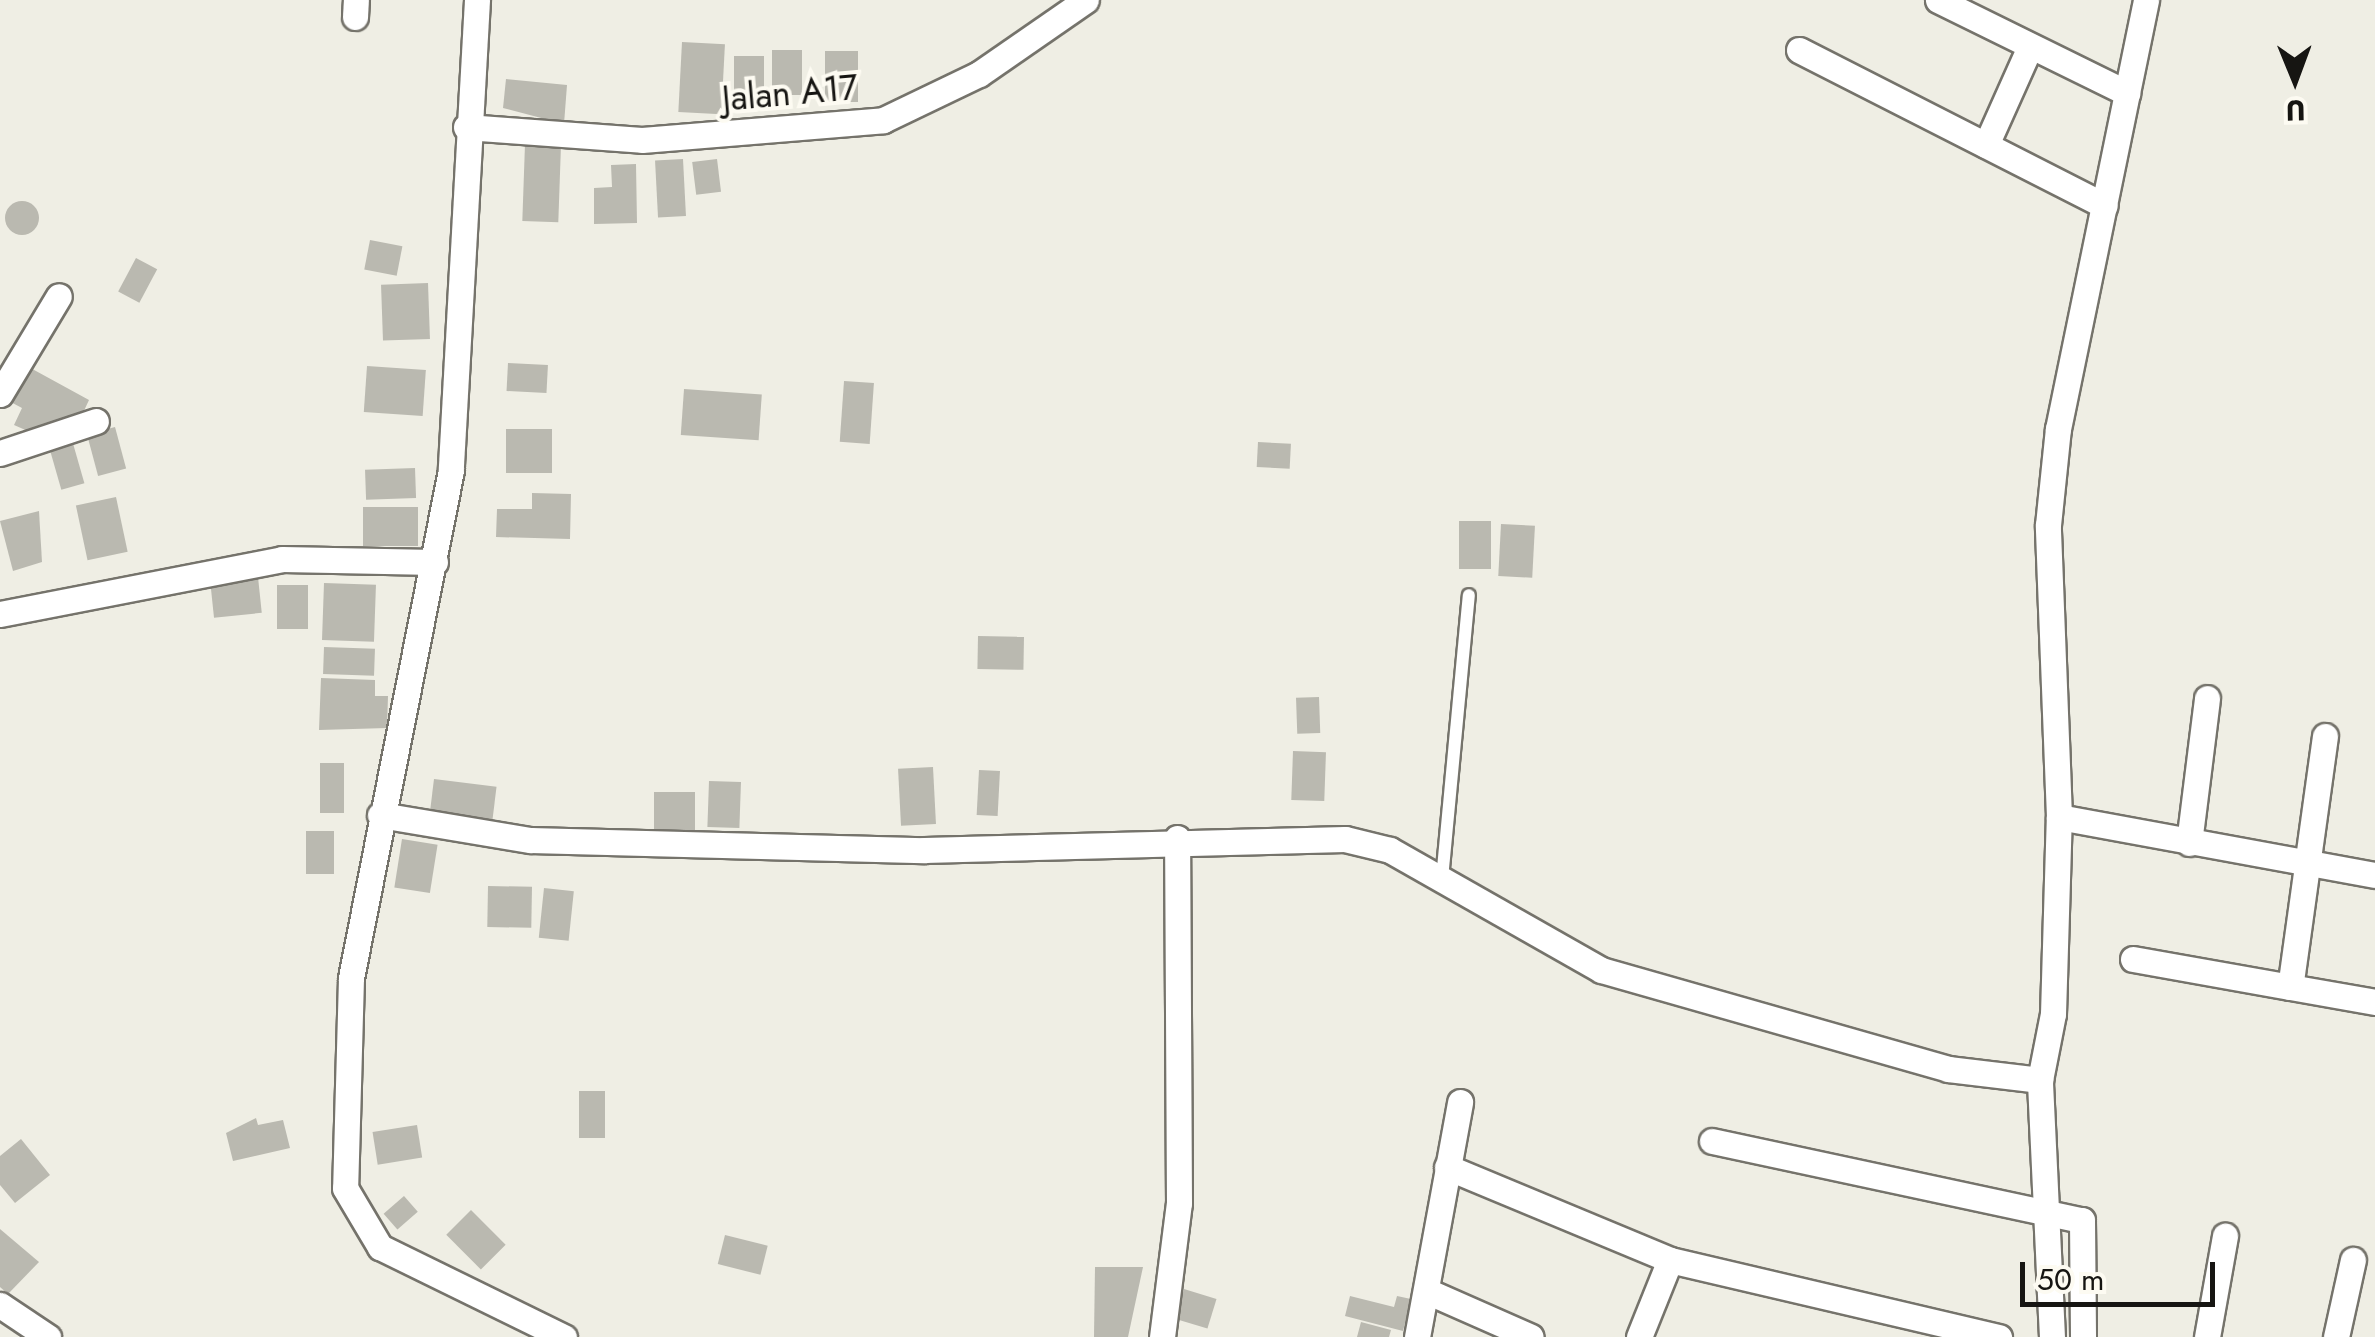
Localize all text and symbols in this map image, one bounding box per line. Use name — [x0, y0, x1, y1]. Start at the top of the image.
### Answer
north arrow — [2245, 30, 2345, 130]
street label: Jalan A17 — [720, 66, 860, 120]
text: U — [2285, 90, 2306, 131]
scale bar — [2025, 1242, 2220, 1304]
text: 50 m — [2037, 1258, 2104, 1301]

